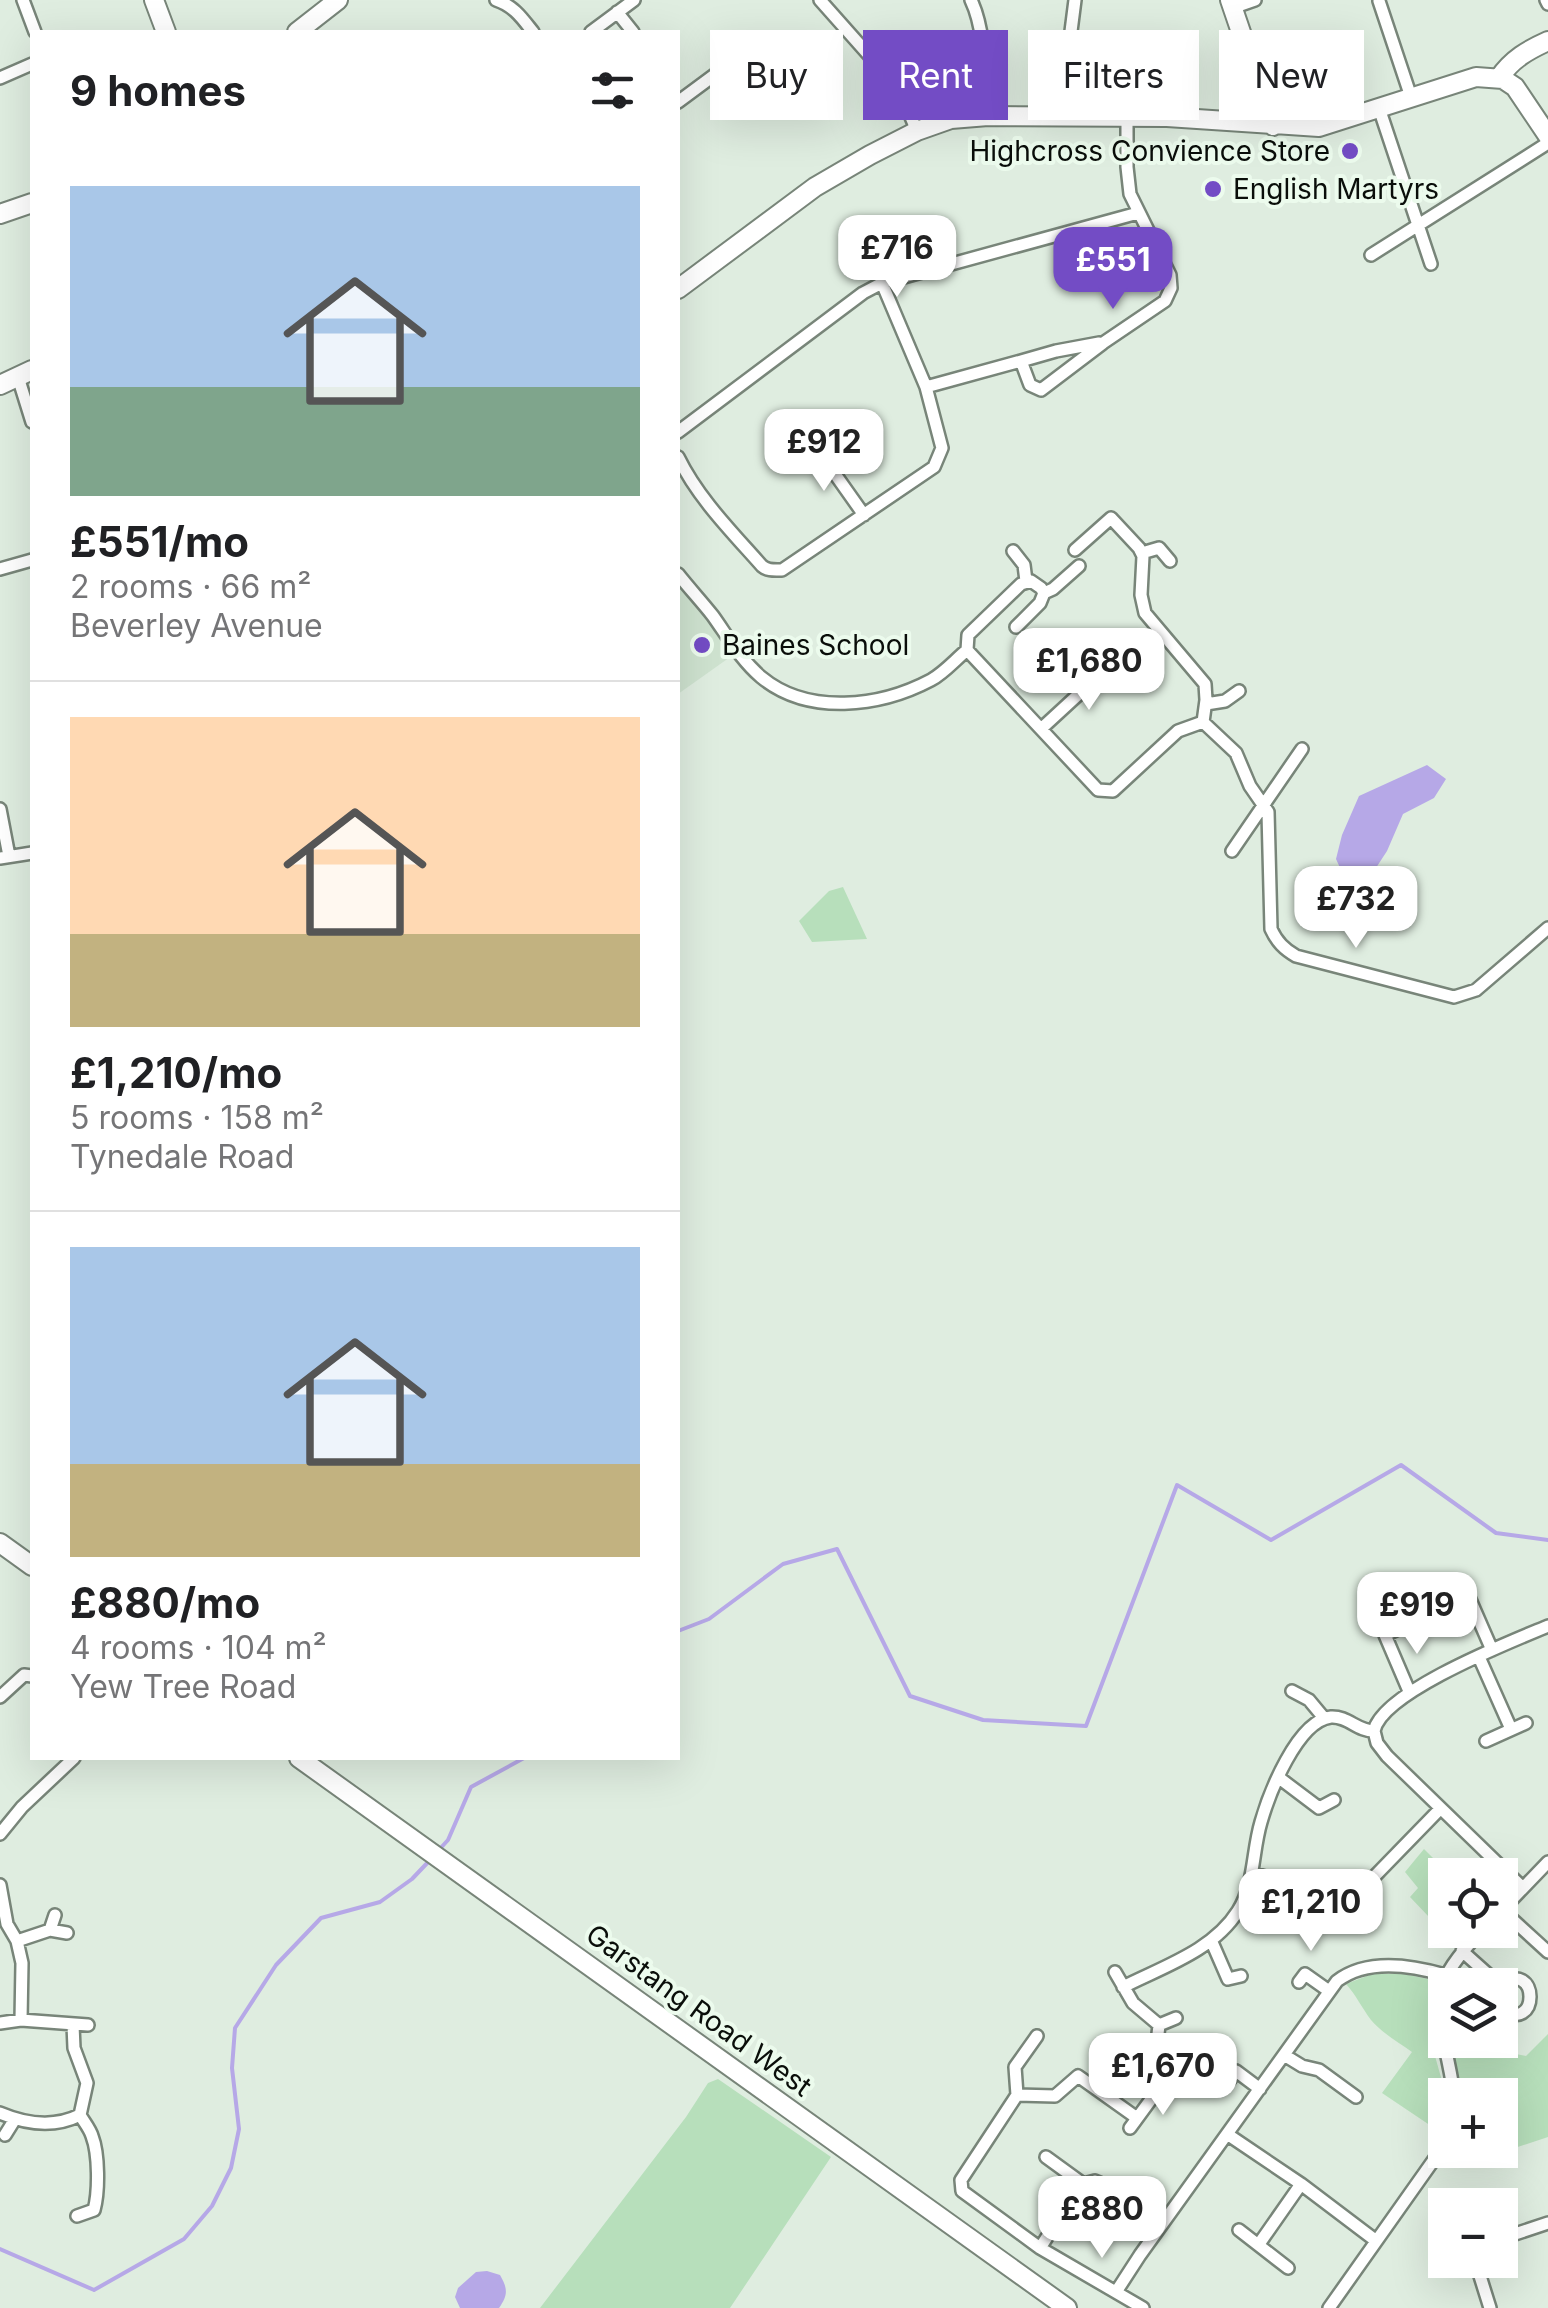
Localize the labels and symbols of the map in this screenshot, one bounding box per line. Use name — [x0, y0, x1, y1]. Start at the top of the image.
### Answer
place label: Highcross Convience Store — [969, 134, 1330, 168]
marker: Highcross Convience Store — [1339, 140, 1361, 162]
place label: English Martyrs — [1233, 172, 1439, 206]
marker: English Martyrs — [1202, 178, 1224, 200]
pin: £716 — [838, 215, 956, 300]
pin: £551 — [1054, 227, 1172, 312]
pin: £912 — [765, 409, 883, 494]
place label: Baines School — [722, 628, 909, 662]
pin: £1,680 — [1008, 628, 1170, 713]
marker: Baines School — [691, 634, 713, 656]
pin: £732 — [1297, 866, 1415, 951]
pin: £919 — [1358, 1572, 1476, 1657]
pin: £1,210 — [1230, 1869, 1392, 1954]
street label: Garstang Road West — [580, 1917, 818, 2103]
pin: £1,670 — [1082, 2033, 1244, 2118]
pin: £880 — [1043, 2176, 1161, 2261]

